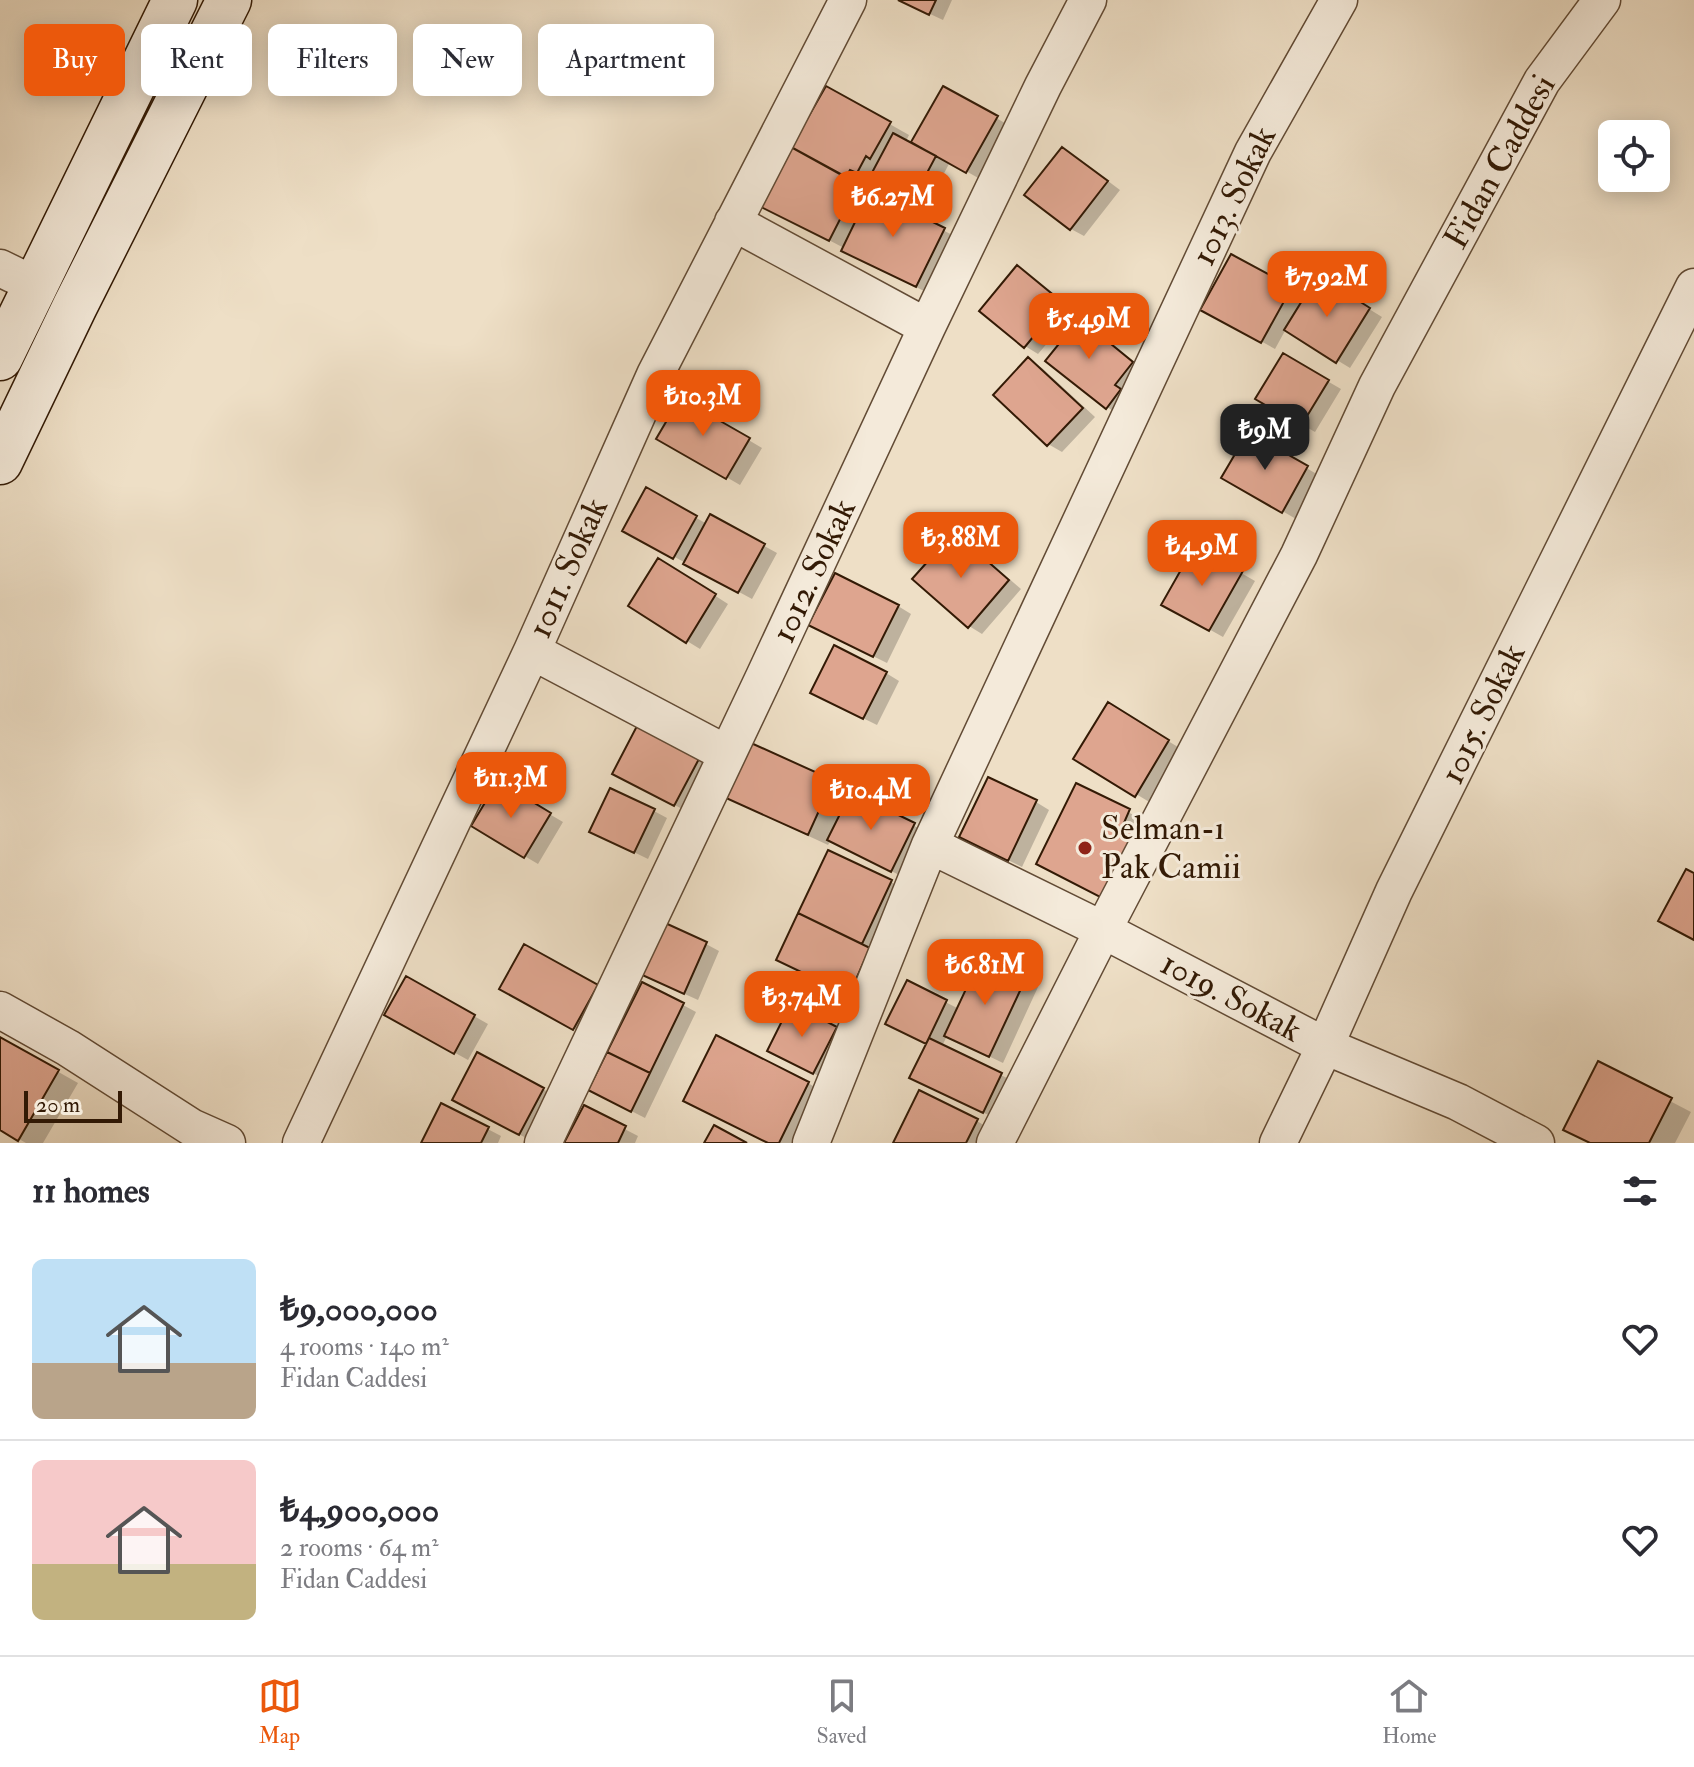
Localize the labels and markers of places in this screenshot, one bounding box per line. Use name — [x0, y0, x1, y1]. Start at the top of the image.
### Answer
pin: ₺6.27M — [828, 171, 958, 239]
pin: ₺7.92M — [1262, 251, 1392, 319]
pin: ₺5.49M — [1024, 293, 1154, 361]
pin: ₺10.3M — [638, 370, 768, 438]
pin: ₺9M — [1226, 404, 1304, 472]
pin: ₺3.88M — [896, 512, 1026, 580]
pin: ₺4.9M — [1146, 520, 1258, 588]
pin: ₺11.3M — [446, 752, 576, 820]
pin: ₺10.4M — [806, 764, 936, 832]
place label: Selman-ı Pak Camii — [1101, 807, 1241, 889]
marker: Selman-ı Pak Camii — [1076, 839, 1094, 857]
pin: ₺6.81M — [920, 939, 1050, 1007]
pin: ₺3.74M — [737, 971, 867, 1039]

